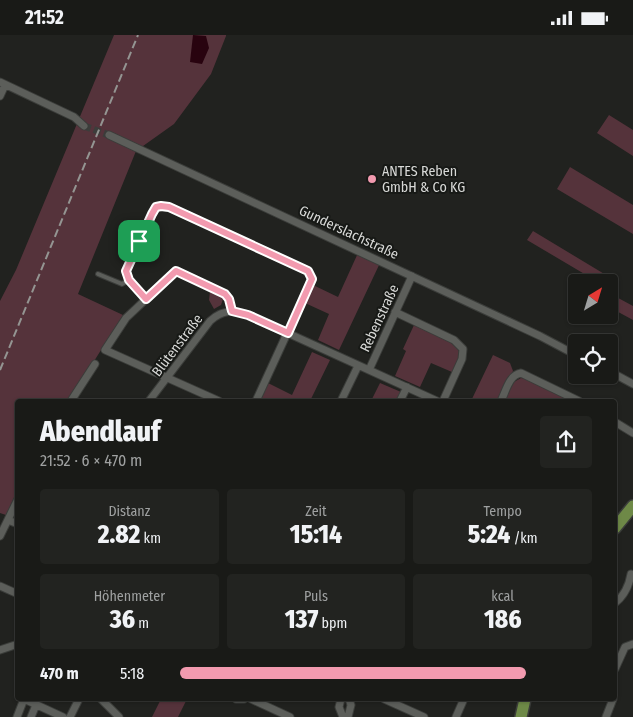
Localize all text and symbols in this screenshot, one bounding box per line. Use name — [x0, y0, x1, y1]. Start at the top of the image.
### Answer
text: 21:52 — [25, 6, 64, 29]
place label: ANTES Reben GmbH & Co KG — [382, 163, 465, 196]
marker: ANTES Reben GmbH & Co KG — [366, 173, 378, 185]
street label: Gunderslachstraße — [296, 202, 401, 263]
pin — [118, 220, 160, 262]
icon: arrive — [125, 227, 153, 255]
north arrow — [568, 274, 618, 324]
map controls — [568, 274, 618, 384]
street label: Rebenstraße — [356, 282, 402, 355]
street label: Blütenstraße — [148, 311, 206, 380]
button: locate — [568, 334, 618, 384]
text: Abendlauf — [40, 415, 160, 448]
button: share — [540, 416, 592, 468]
text: 21:52 · 6 × 470 m — [40, 451, 142, 470]
text: Distanz — [108, 503, 150, 520]
text: Zeit — [305, 503, 327, 520]
text: Tempo — [484, 503, 522, 520]
text: 2.82 — [98, 520, 140, 550]
text: 15:14 — [290, 520, 342, 550]
text: 5:24 — [468, 520, 510, 550]
text: km — [140, 530, 161, 547]
text: /km — [510, 530, 538, 547]
text: Höhenmeter — [94, 588, 165, 605]
text: Puls — [304, 588, 328, 605]
text: kcal — [491, 588, 514, 605]
text: 36 — [110, 605, 135, 635]
text: 137 — [285, 605, 318, 635]
text: 186 — [484, 605, 521, 635]
text: m — [135, 615, 149, 632]
text: bpm — [318, 615, 347, 632]
text: 470 m — [40, 664, 79, 683]
text: 5:18 — [120, 664, 144, 683]

